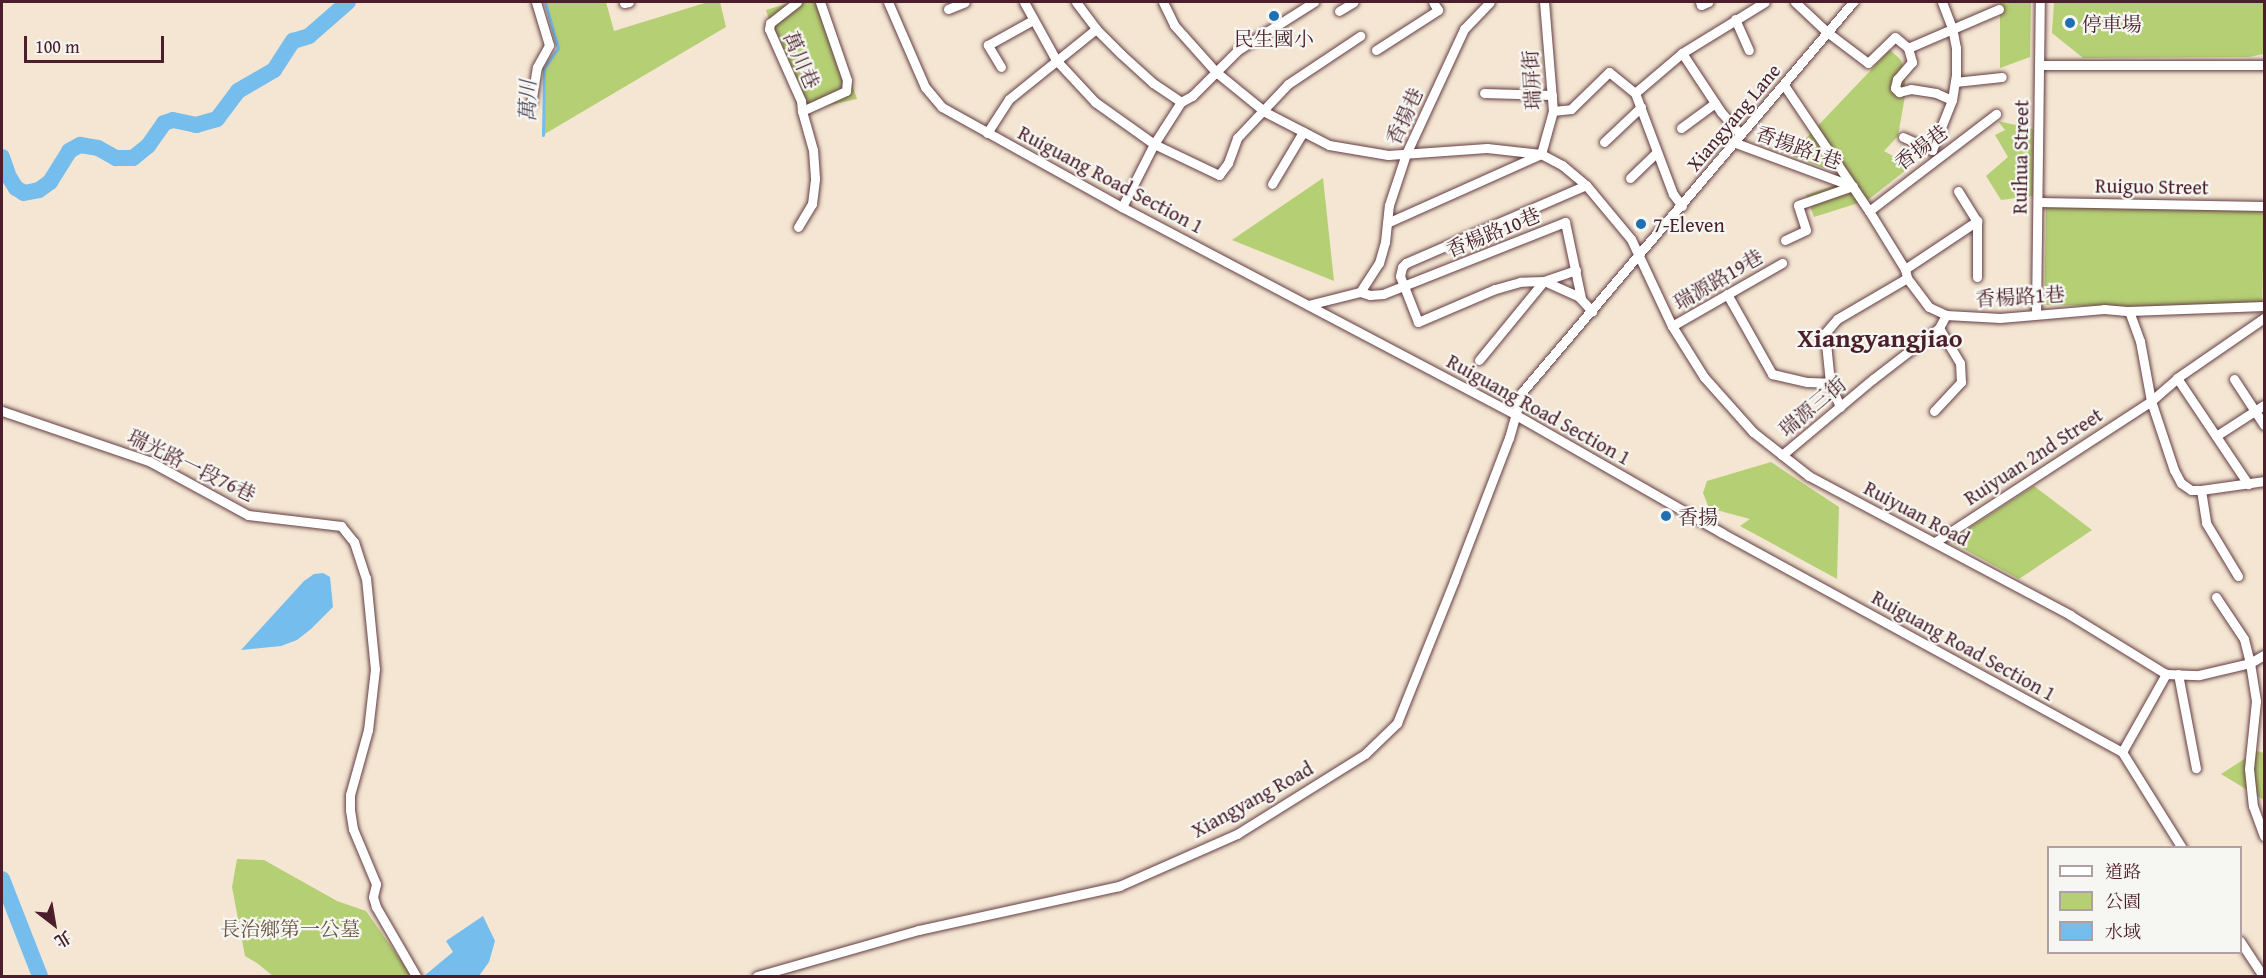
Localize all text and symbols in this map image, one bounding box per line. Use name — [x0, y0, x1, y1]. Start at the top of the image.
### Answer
marker: 民生國小 — [1267, 9, 1281, 23]
place label: 停車場 — [2082, 11, 2142, 35]
marker: 停車場 — [2063, 16, 2077, 30]
scale bar — [27, 24, 166, 62]
place label: 民生國小 — [1234, 26, 1314, 50]
street label: 萬川巷 — [779, 28, 825, 92]
text: 100 m — [35, 33, 80, 60]
street label: 瑞屏街 — [1517, 49, 1545, 111]
street label: Xiangyang Lane — [1681, 58, 1785, 176]
water label: 萬川 — [515, 80, 541, 122]
street label: 香揚巷 — [1380, 84, 1428, 148]
street label: Ruihua Street — [2007, 100, 2033, 214]
street label: 香揚巷 — [1890, 119, 1952, 175]
street label: Ruiguang Road Section 1 — [1014, 120, 1208, 238]
street label: 香揚路1巷 — [1753, 120, 1845, 174]
street label: Ruiguo Street — [2095, 173, 2209, 199]
street label: 香楊路10巷 — [1442, 202, 1544, 262]
place label: 7-Eleven — [1653, 212, 1725, 236]
marker: 7-Eleven — [1634, 217, 1648, 231]
street label: 瑞源路19巷 — [1669, 244, 1767, 314]
street label: 香楊路1巷 — [1975, 282, 2065, 310]
district label: Xiangyangjiao — [1797, 322, 1963, 354]
street label: Ruiguang Road Section 1 — [1443, 349, 1635, 469]
street label: 瑞源三街 — [1774, 371, 1850, 441]
street label: Ruiyuan 2nd Street — [1959, 402, 2107, 510]
street label: 瑞光路一段76巷 — [124, 424, 260, 506]
street label: Ruiyuan Road — [1860, 475, 1974, 551]
place label: 香揚 — [1678, 504, 1718, 528]
marker: 香揚 — [1659, 509, 1673, 523]
street label: Ruiguang Road Section 1 — [1868, 585, 2060, 705]
street label: Xiangyang Road — [1187, 756, 1317, 842]
legend — [2047, 846, 2242, 954]
text: 道路 — [2105, 858, 2141, 885]
text: 公園 — [2105, 888, 2141, 915]
north arrow — [24, 894, 84, 954]
park label: 長治鄉第一公墓 — [220, 916, 360, 940]
text: 水域 — [2105, 918, 2141, 945]
text: 北 — [50, 925, 76, 954]

